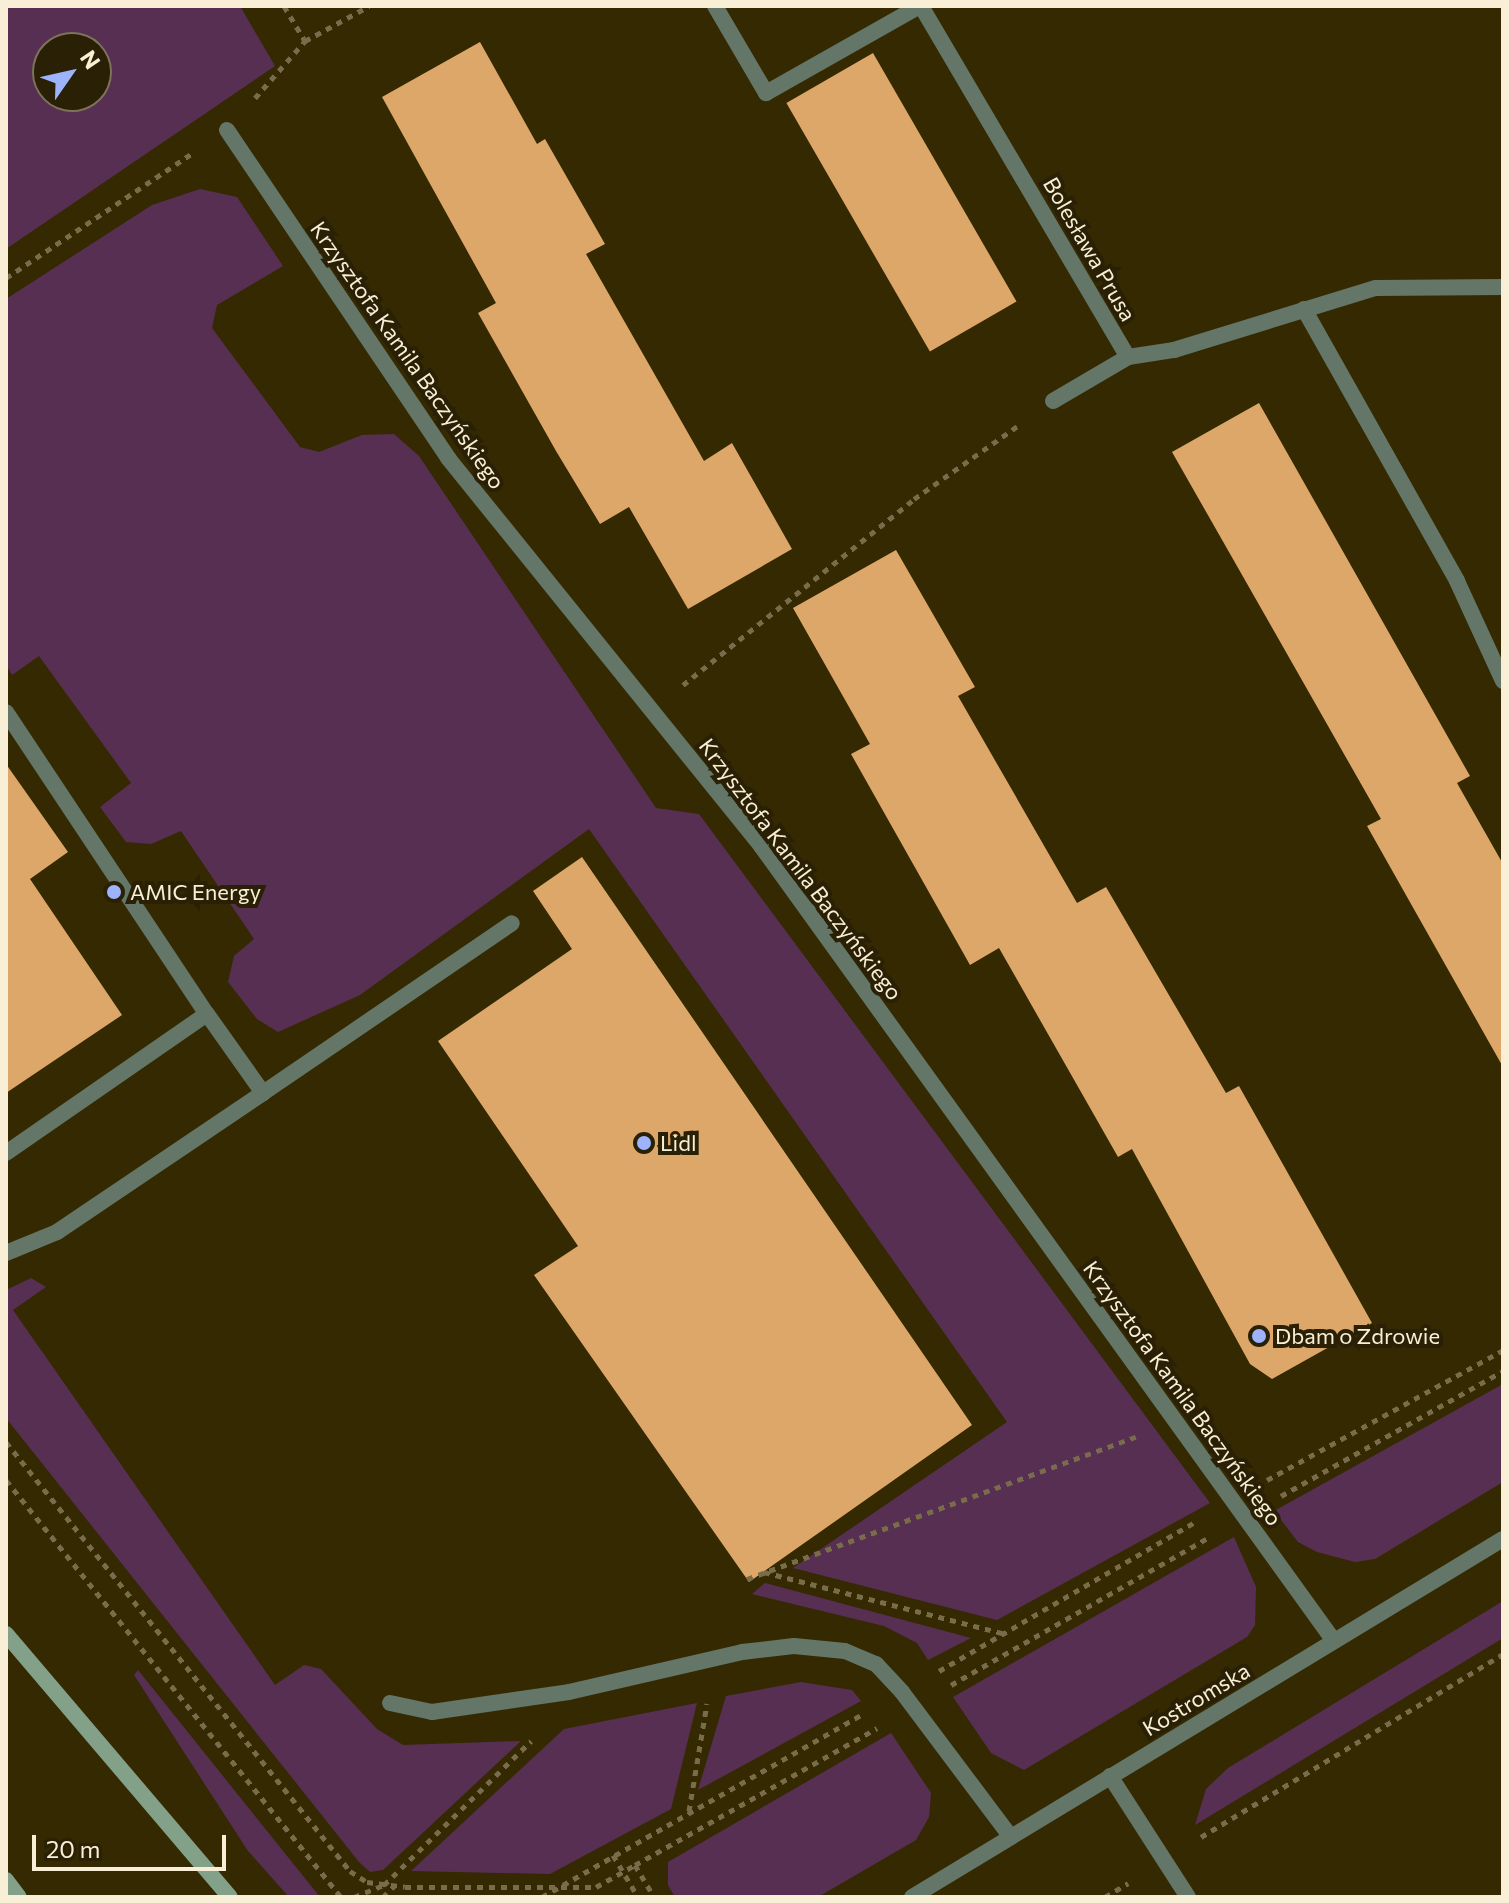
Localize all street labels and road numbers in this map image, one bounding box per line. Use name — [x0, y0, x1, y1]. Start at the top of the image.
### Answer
street label: Bolesława Prusa — [1038, 172, 1142, 326]
street label: Krzysztofa Kamila Baczyńskiego — [305, 216, 511, 494]
street label: Krzysztofa Kamila Baczyńskiego — [694, 733, 908, 1005]
street label: Krzysztofa Kamila Baczyńskiego — [1078, 1256, 1288, 1530]
street label: Kostromska — [1138, 1657, 1254, 1741]

